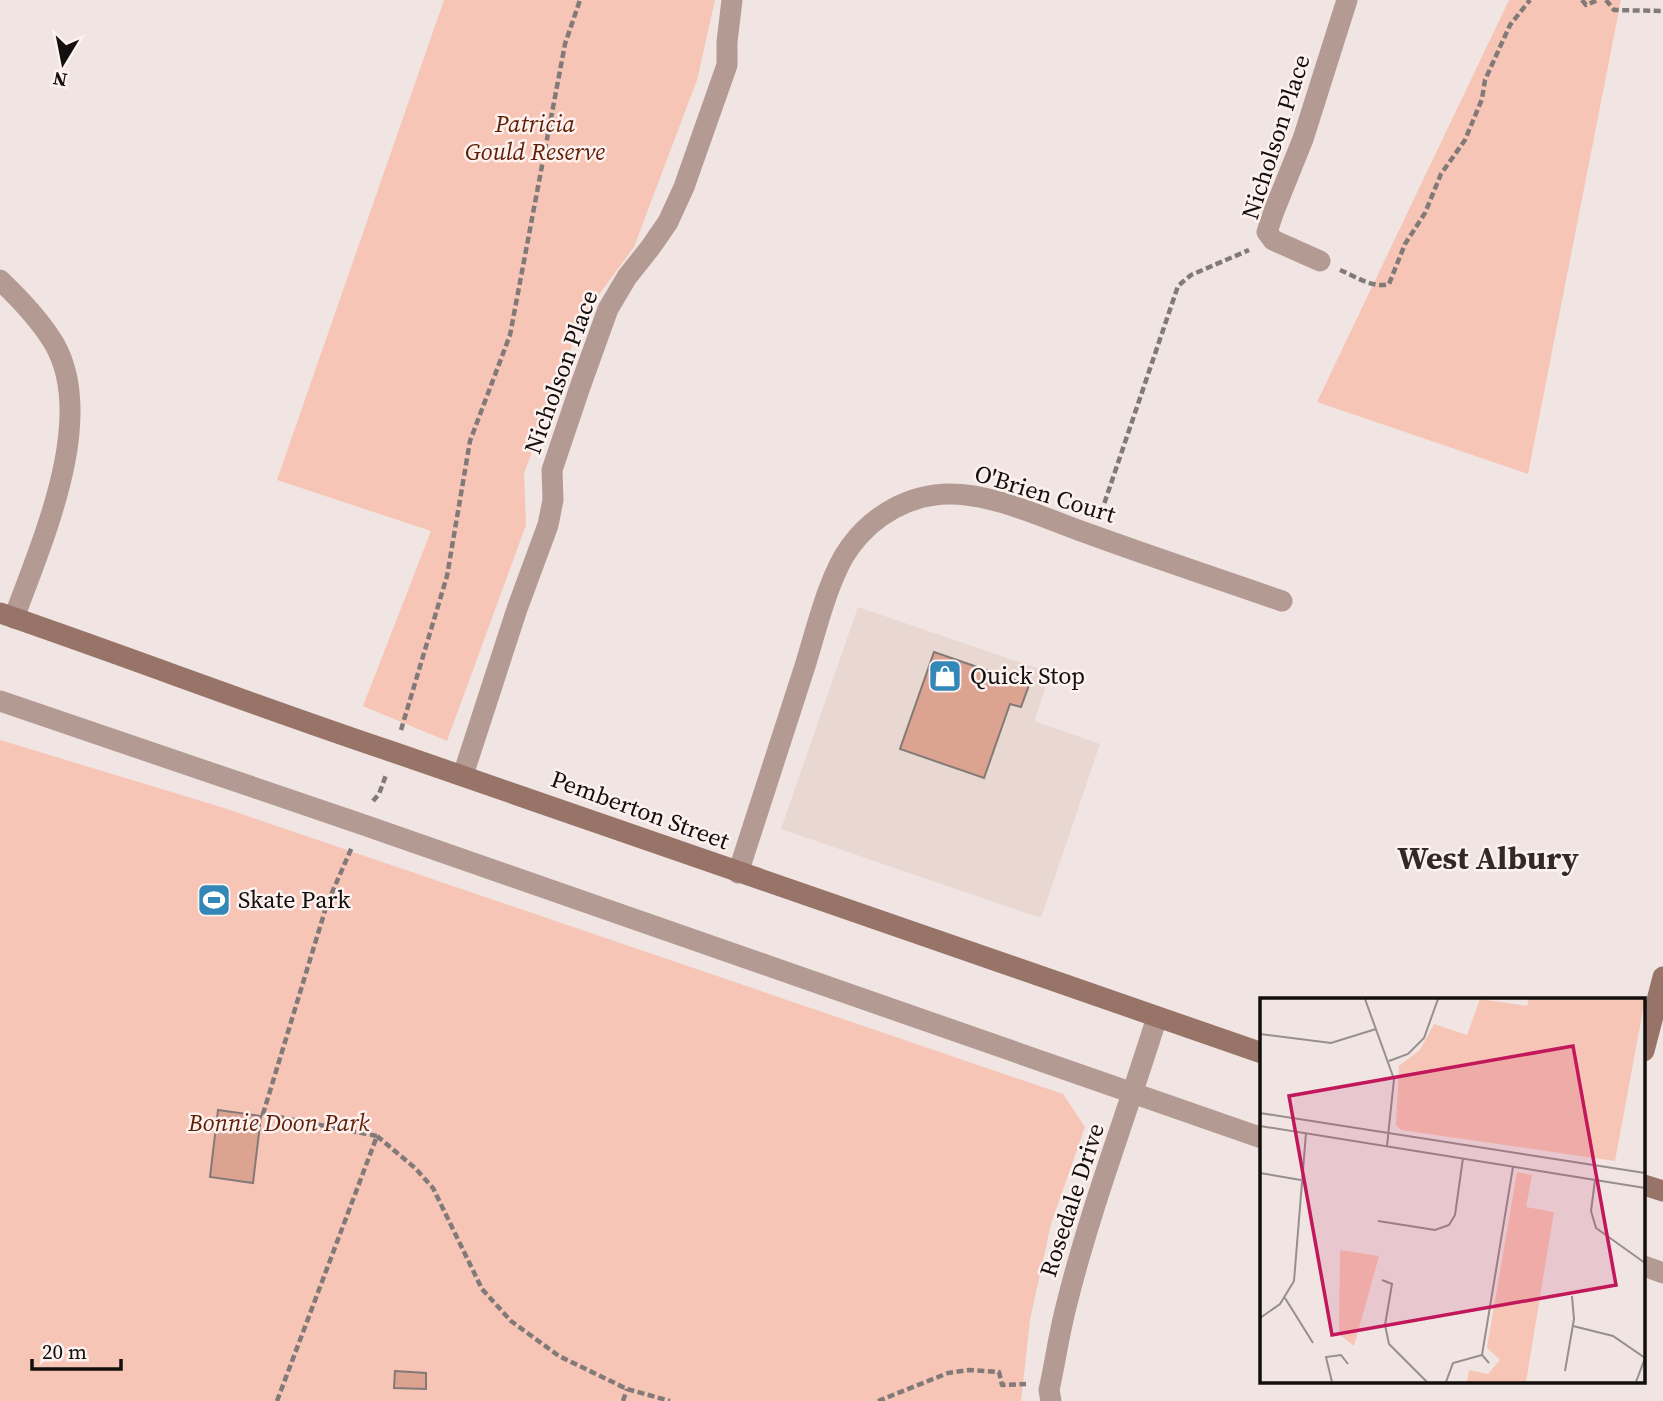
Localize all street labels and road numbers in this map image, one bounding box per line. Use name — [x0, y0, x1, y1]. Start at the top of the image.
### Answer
street label: Nicholson Place — [1233, 50, 1318, 224]
street label: Nicholson Place — [516, 286, 605, 458]
street label: O'Brien Court — [971, 456, 1120, 531]
street label: Pemberton Street — [546, 762, 734, 857]
street label: Rosedale Drive — [1031, 1119, 1112, 1281]

